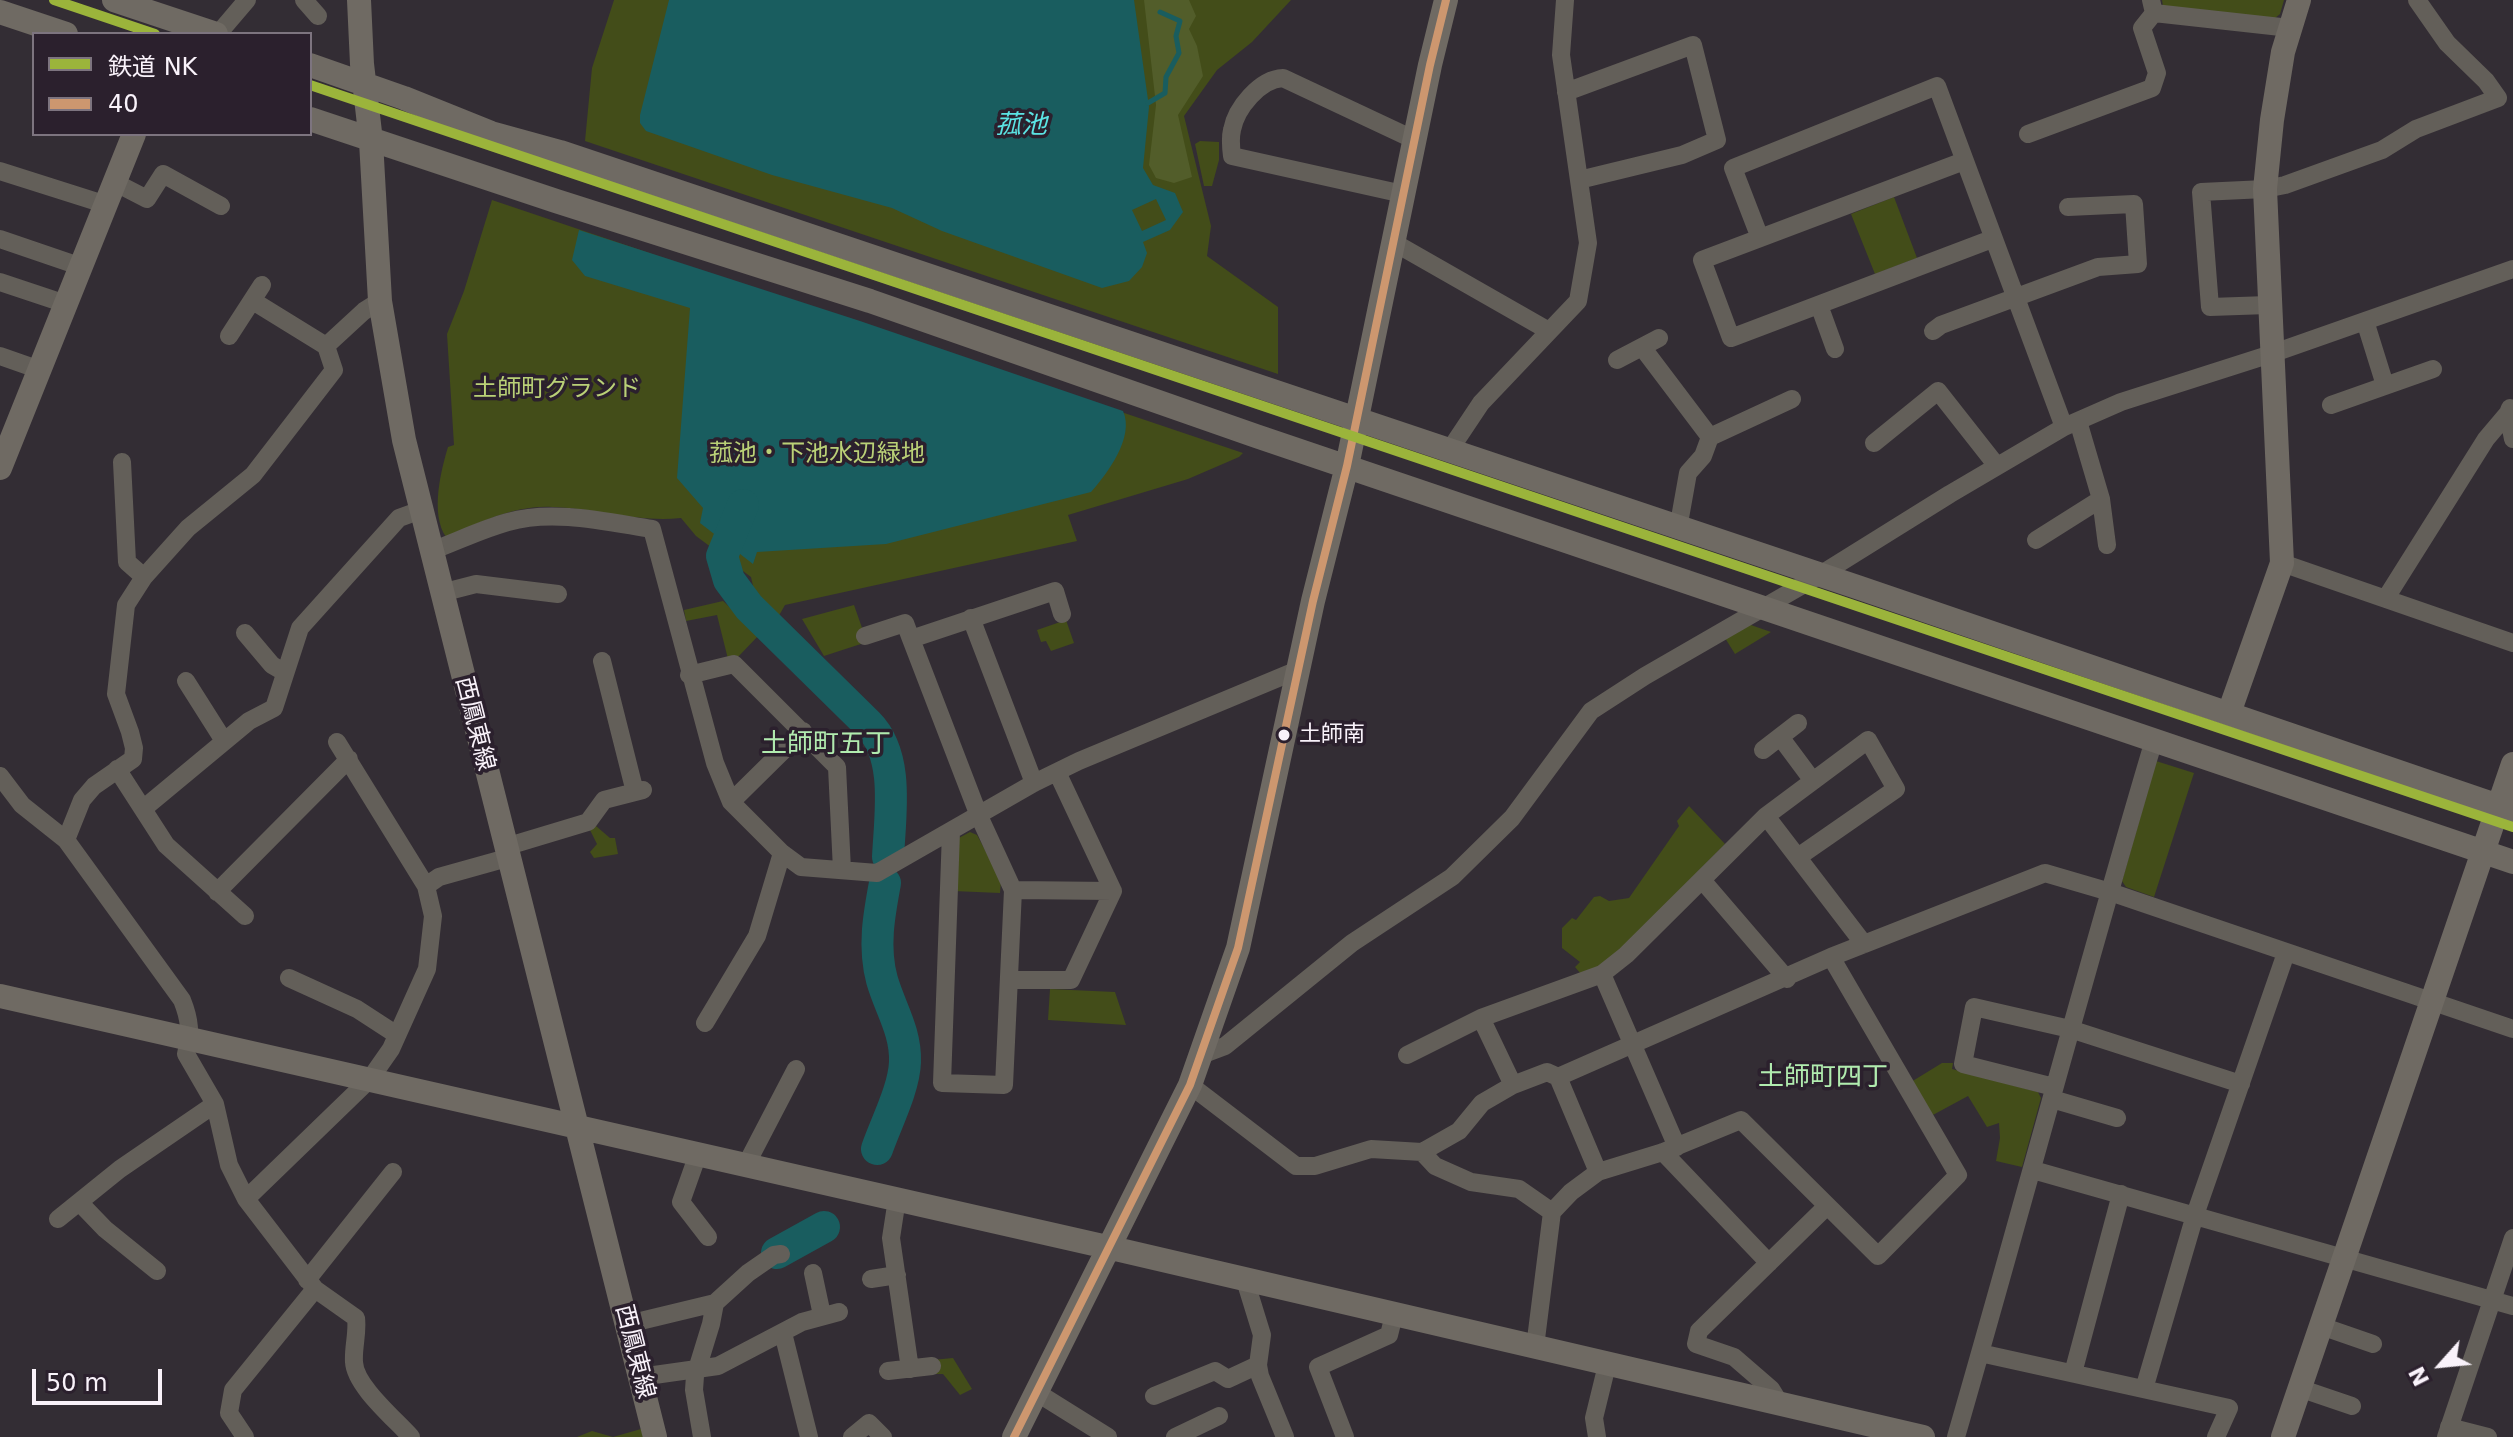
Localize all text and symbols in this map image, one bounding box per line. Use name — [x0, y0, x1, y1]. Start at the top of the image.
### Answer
legend — [32, 32, 312, 136]
text: 鉄道 NK — [108, 53, 197, 81]
text: 40 — [108, 90, 139, 118]
water label: 菰池 — [995, 110, 1047, 142]
park label: 土師町グランド — [473, 376, 641, 404]
park label: 菰池・下池水辺緑地 — [709, 441, 925, 469]
street label: 西鳳東線 — [448, 674, 500, 774]
place label: 土師南 — [1299, 722, 1365, 748]
marker: 土師南 — [1276, 727, 1292, 743]
district label: 土師町五丁 — [761, 729, 891, 761]
district label: 土師町四丁 — [1758, 1062, 1888, 1094]
street label: 西鳳東線 — [608, 1302, 660, 1402]
north arrow — [2401, 1325, 2481, 1405]
scale bar — [36, 1353, 166, 1403]
text: N — [2404, 1362, 2434, 1390]
text: 50 m — [46, 1369, 108, 1397]

